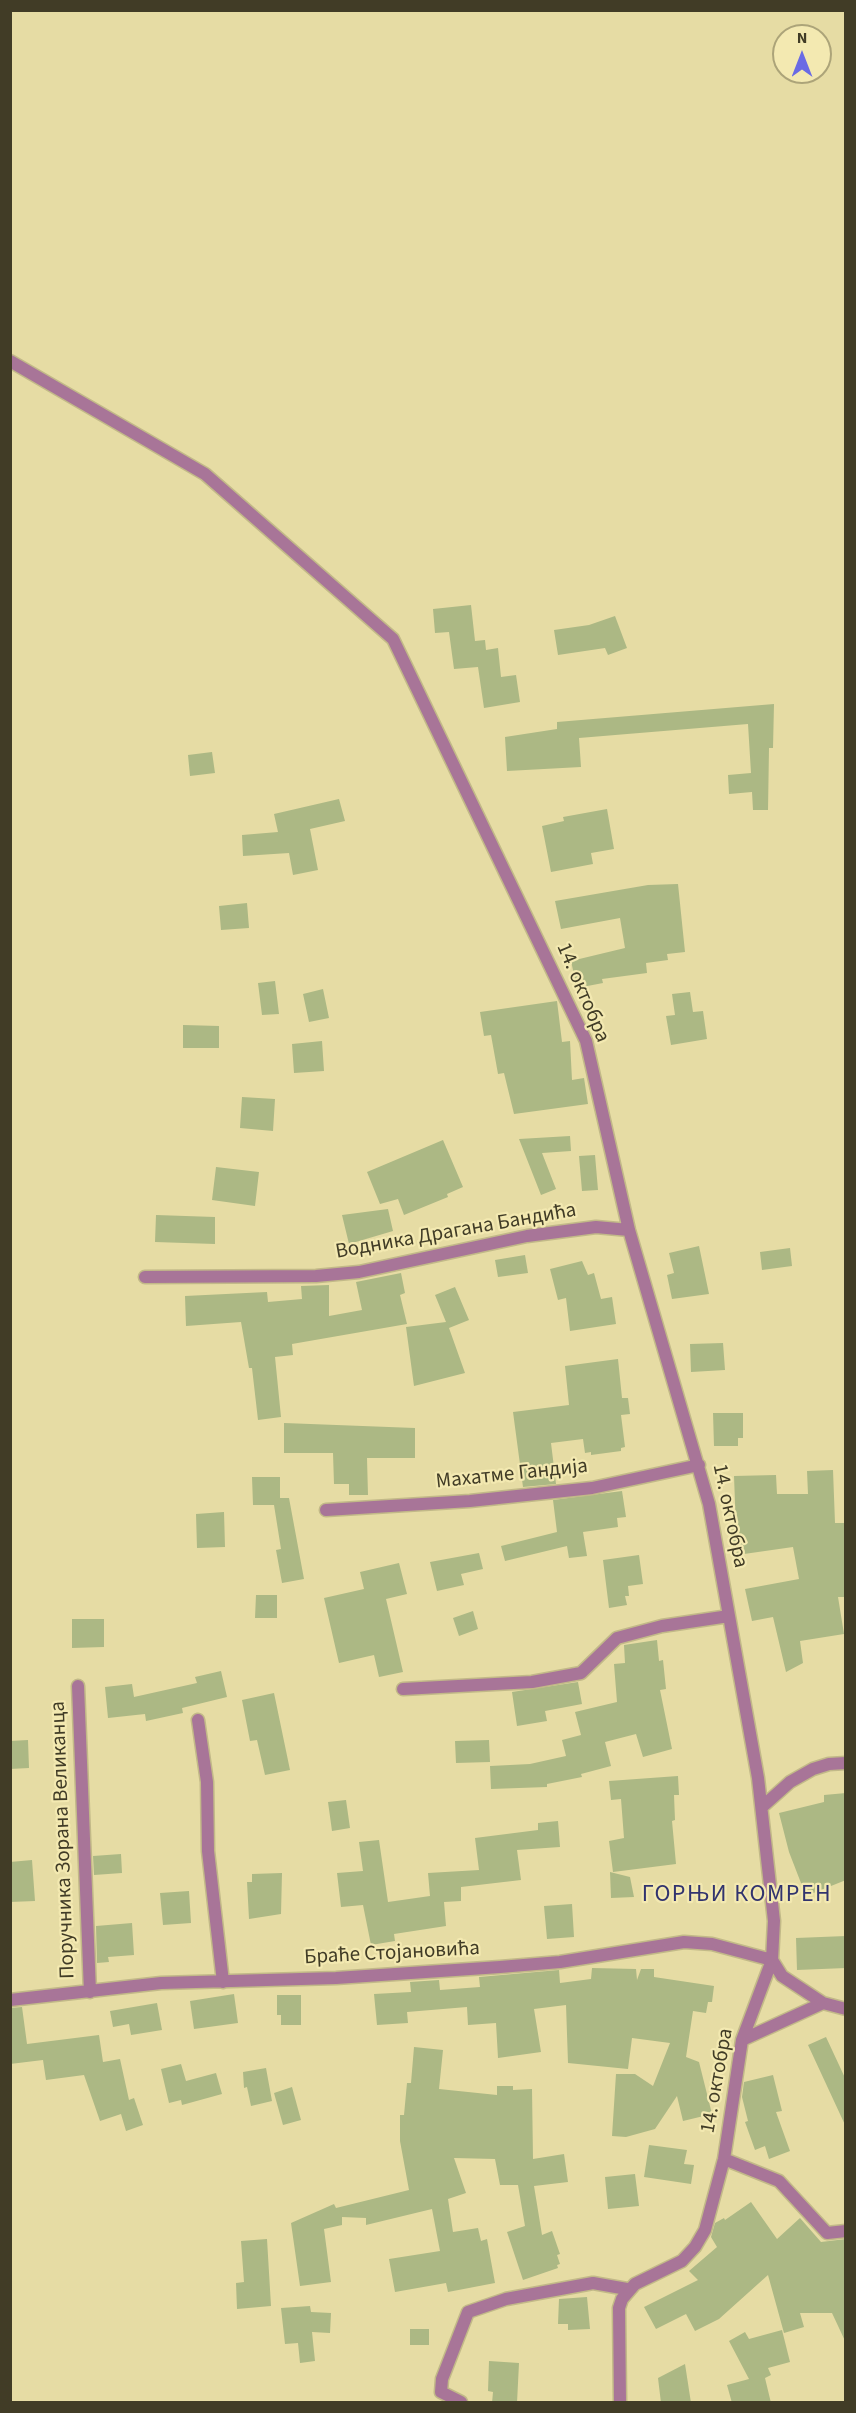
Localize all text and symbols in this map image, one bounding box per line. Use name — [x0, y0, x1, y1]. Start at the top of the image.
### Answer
north arrow — [772, 24, 832, 84]
text: N — [797, 27, 807, 49]
street label: 14. октобра — [550, 939, 614, 1047]
street label: Водника Драгана Бандића — [334, 1198, 578, 1266]
street label: Махатме Гандија — [435, 1454, 589, 1496]
street label: 14. октобра — [706, 1462, 752, 1570]
street label: Поручника Зорана Великанца — [47, 1701, 81, 1979]
district label: ГОРЊИ КОМРЕН — [642, 1882, 832, 1910]
street label: Браће Стојановића — [304, 1937, 480, 1971]
street label: 14. октобра — [696, 2027, 740, 2135]

